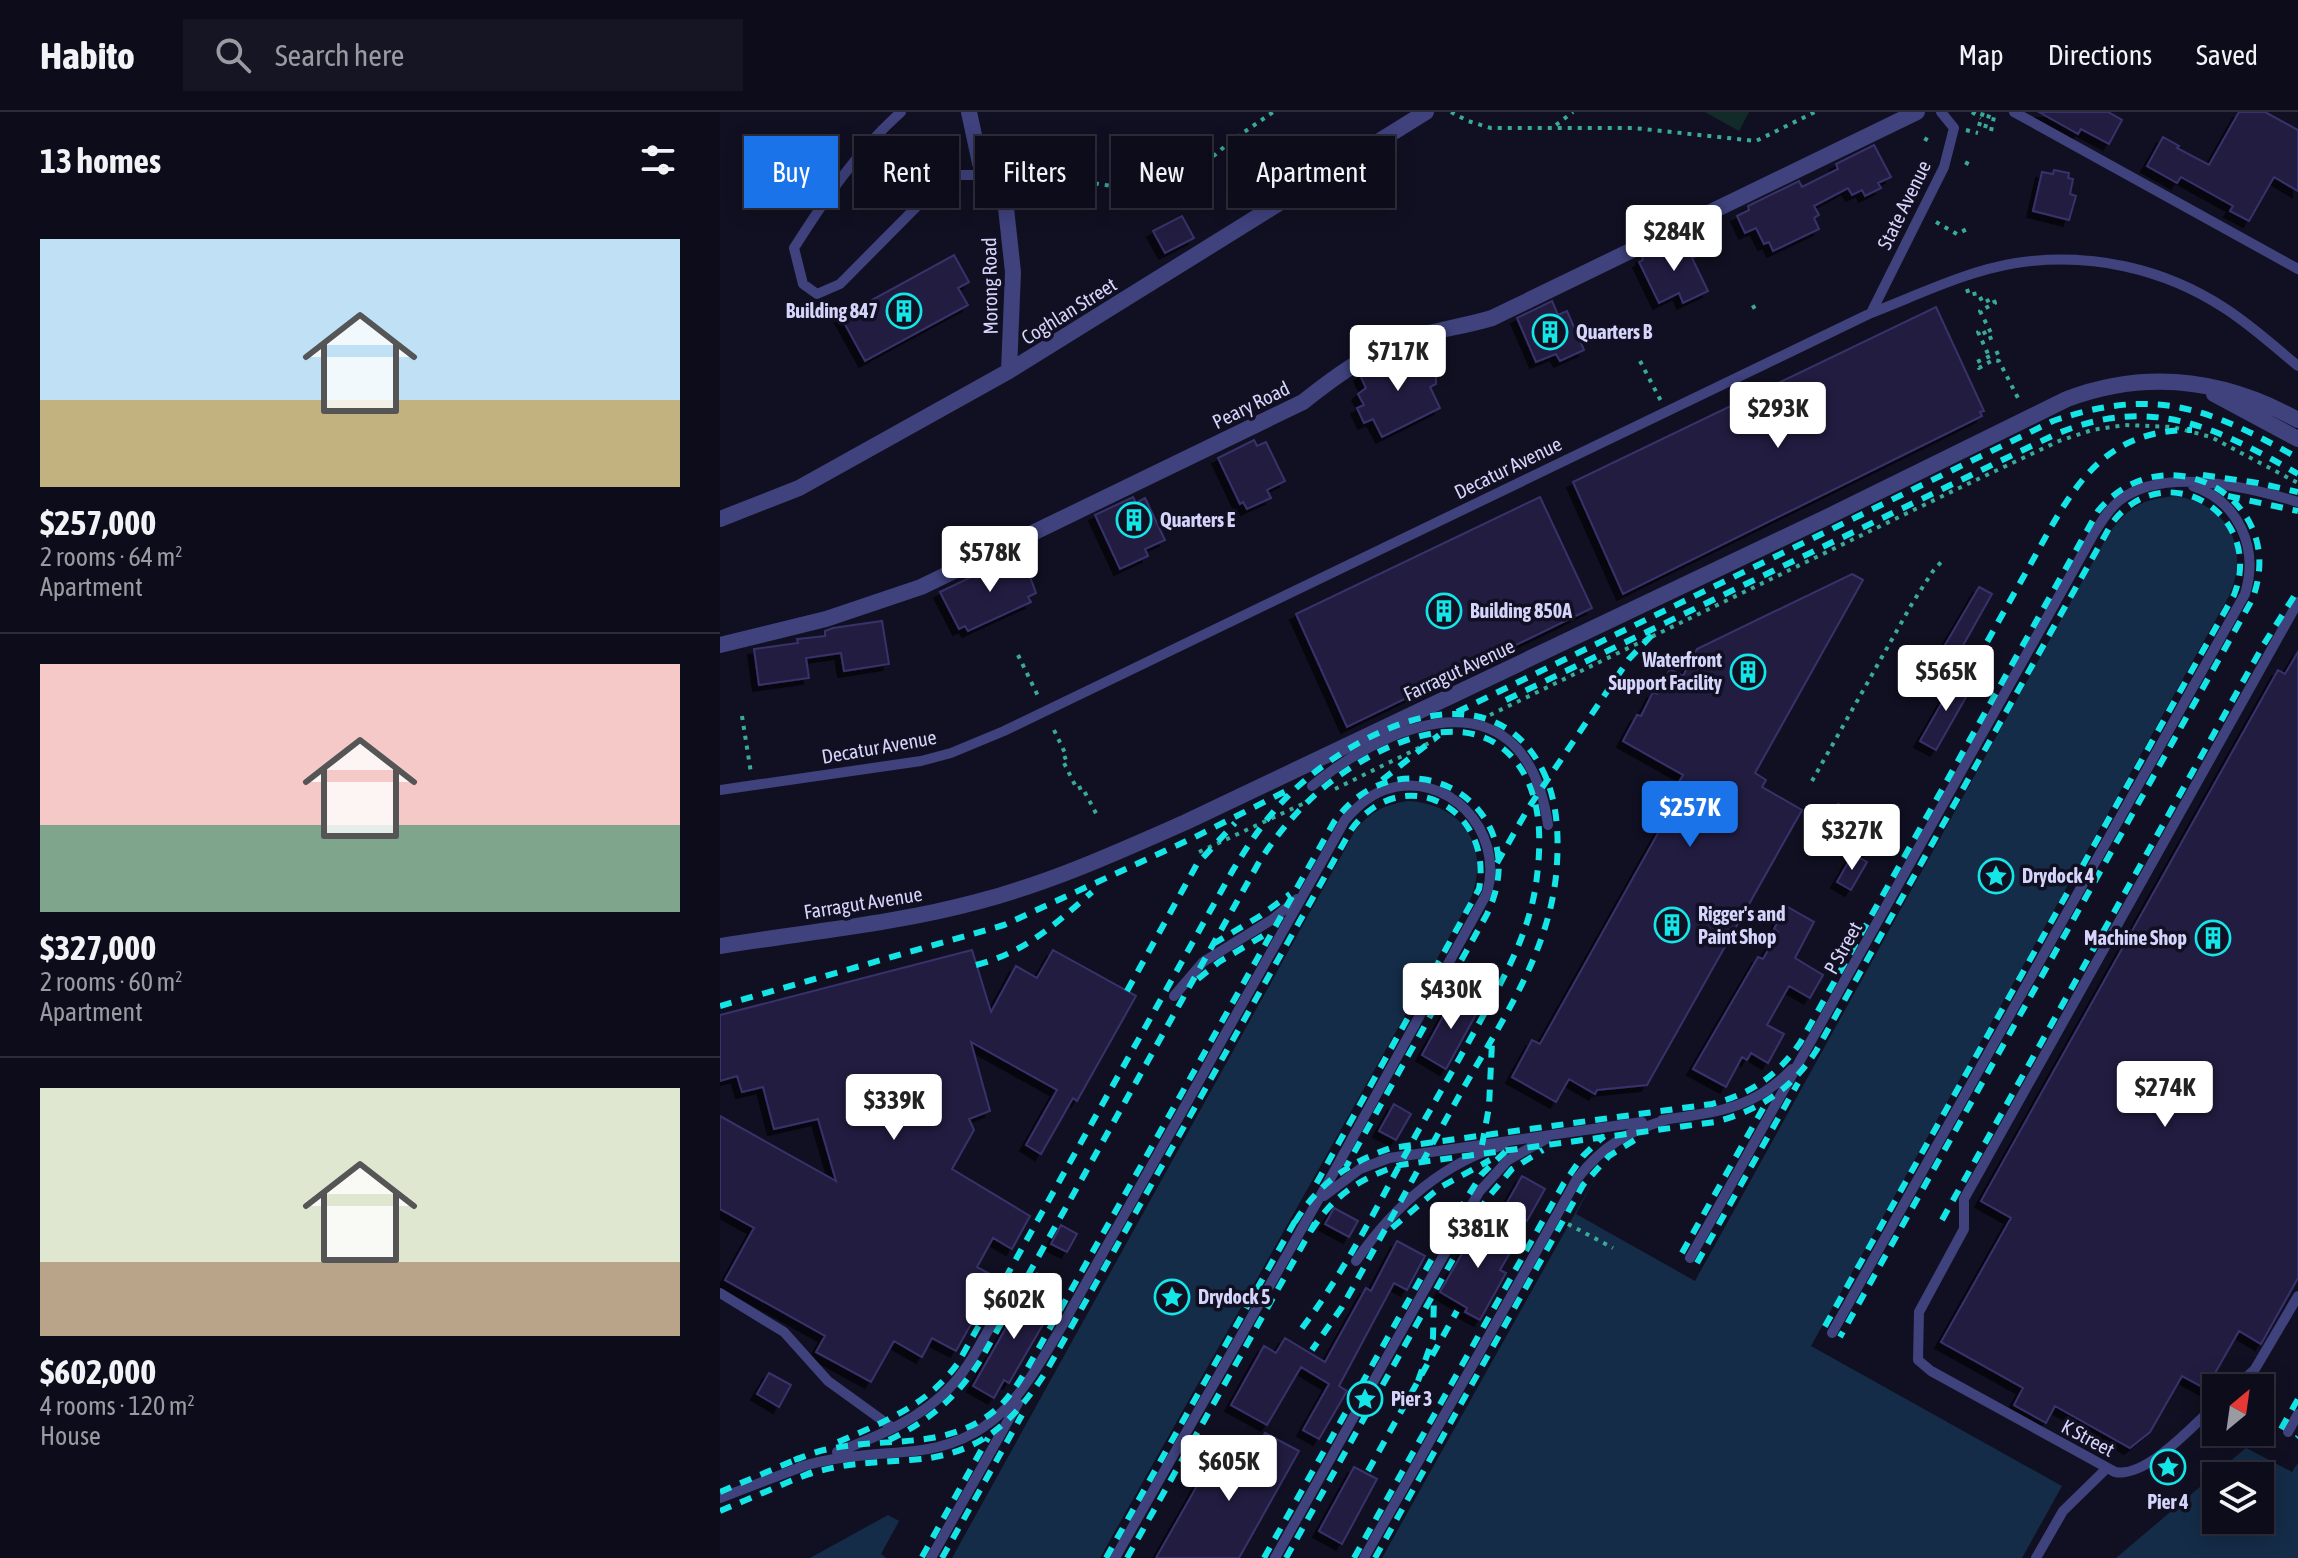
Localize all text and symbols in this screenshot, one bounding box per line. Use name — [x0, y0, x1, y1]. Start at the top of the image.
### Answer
search box — [183, 19, 743, 91]
icon: search — [211, 33, 255, 77]
text: Habito — [40, 34, 135, 77]
text: Search here — [275, 38, 404, 72]
text: Map — [1959, 39, 2004, 71]
text: Directions — [2048, 39, 2152, 71]
text: Saved — [2196, 39, 2258, 71]
chip: Buy — [744, 136, 838, 208]
chip: Rent — [854, 136, 959, 208]
chip: Filters — [975, 136, 1095, 208]
chip: New — [1111, 136, 1212, 208]
chip: Apartment — [1228, 136, 1395, 208]
icon: filters — [636, 138, 680, 182]
text: 13 homes — [40, 141, 161, 180]
street label: State Avenue — [1872, 157, 1935, 253]
pin: $284K — [1618, 205, 1730, 273]
text: $284K — [1644, 216, 1704, 246]
street label: Morong Road — [977, 237, 1002, 335]
street label: Coghlan Street — [1017, 272, 1121, 349]
icon: home — [288, 291, 432, 435]
building icon: Building 847 — [885, 292, 923, 330]
place label: Building 847 — [786, 299, 878, 322]
building icon: Quarters B — [1531, 313, 1569, 351]
place label: Quarters B — [1576, 320, 1653, 343]
pin: $717K — [1342, 325, 1454, 393]
text: $717K — [1368, 336, 1428, 366]
street label: Peary Road — [1208, 376, 1293, 433]
pin: $293K — [1722, 382, 1834, 450]
text: $293K — [1748, 393, 1808, 423]
street label: Decatur Avenue — [1450, 432, 1565, 503]
building icon: Quarters E — [1115, 501, 1153, 539]
text: $257,000 — [40, 503, 156, 542]
place label: Quarters E — [1160, 508, 1236, 531]
pin: $578K — [934, 526, 1046, 594]
text: $578K — [960, 537, 1020, 567]
text: 2 rooms · 64 m² — [40, 542, 182, 572]
text: Apartment — [40, 572, 143, 602]
building icon: Building 850A — [1425, 592, 1463, 630]
place label: Building 850A — [1470, 599, 1572, 622]
street label: Farragut Avenue — [1400, 634, 1518, 705]
pin: $565K — [1890, 645, 2002, 713]
place label: Waterfront Support Facility — [1609, 648, 1723, 694]
building icon: Waterfront Support Facility — [1729, 653, 1767, 691]
text: $565K — [1916, 656, 1976, 686]
icon: home — [288, 716, 432, 860]
street label: Decatur Avenue — [820, 725, 938, 768]
pin: $257K — [1634, 781, 1746, 849]
text: $257K — [1660, 792, 1720, 822]
pin: $327K — [1796, 804, 1908, 872]
text: $327K — [1822, 815, 1882, 845]
place icon: Drydock 4 — [1977, 857, 2015, 895]
place label: Drydock 4 — [2022, 864, 2094, 887]
street label: Farragut Avenue — [802, 882, 924, 923]
place label: Rigger's and Paint Shop — [1698, 902, 1786, 948]
building icon: Rigger's and Paint Shop — [1653, 906, 1691, 944]
street label: P Street — [1819, 917, 1866, 978]
building icon: Machine Shop — [2194, 919, 2232, 957]
place label: Machine Shop — [2084, 926, 2187, 949]
text: $327,000 — [40, 928, 156, 967]
pin: $430K — [1395, 963, 1507, 1031]
text: 2 rooms · 60 m² — [40, 967, 182, 997]
text: $430K — [1421, 974, 1481, 1004]
text: Apartment — [40, 997, 143, 1027]
pin: $274K — [2109, 1061, 2221, 1129]
text: $274K — [2135, 1072, 2195, 1102]
pin: $339K — [838, 1074, 950, 1142]
text: $339K — [864, 1085, 924, 1115]
icon: home — [288, 1140, 432, 1284]
pin: $381K — [1422, 1202, 1534, 1270]
text: $381K — [1448, 1213, 1508, 1243]
pin: $602K — [958, 1273, 1070, 1341]
place icon: Drydock 5 — [1153, 1278, 1191, 1316]
text: $602K — [984, 1284, 1044, 1314]
place label: Drydock 5 — [1198, 1285, 1270, 1308]
text: $602,000 — [40, 1352, 156, 1391]
north arrow — [2202, 1374, 2274, 1446]
map controls — [2202, 1374, 2274, 1534]
place icon: Pier 3 — [1346, 1380, 1384, 1418]
place label: Pier 3 — [1391, 1387, 1432, 1410]
text: 4 rooms · 120 m² — [40, 1391, 195, 1421]
street label: K Street — [2058, 1414, 2119, 1461]
text: House — [40, 1421, 101, 1451]
pin: $605K — [1173, 1435, 1285, 1503]
text: $605K — [1199, 1446, 1259, 1476]
place icon: Pier 4 — [2149, 1448, 2187, 1486]
button: layers — [2202, 1462, 2274, 1534]
place label: Pier 4 — [2147, 1490, 2189, 1513]

